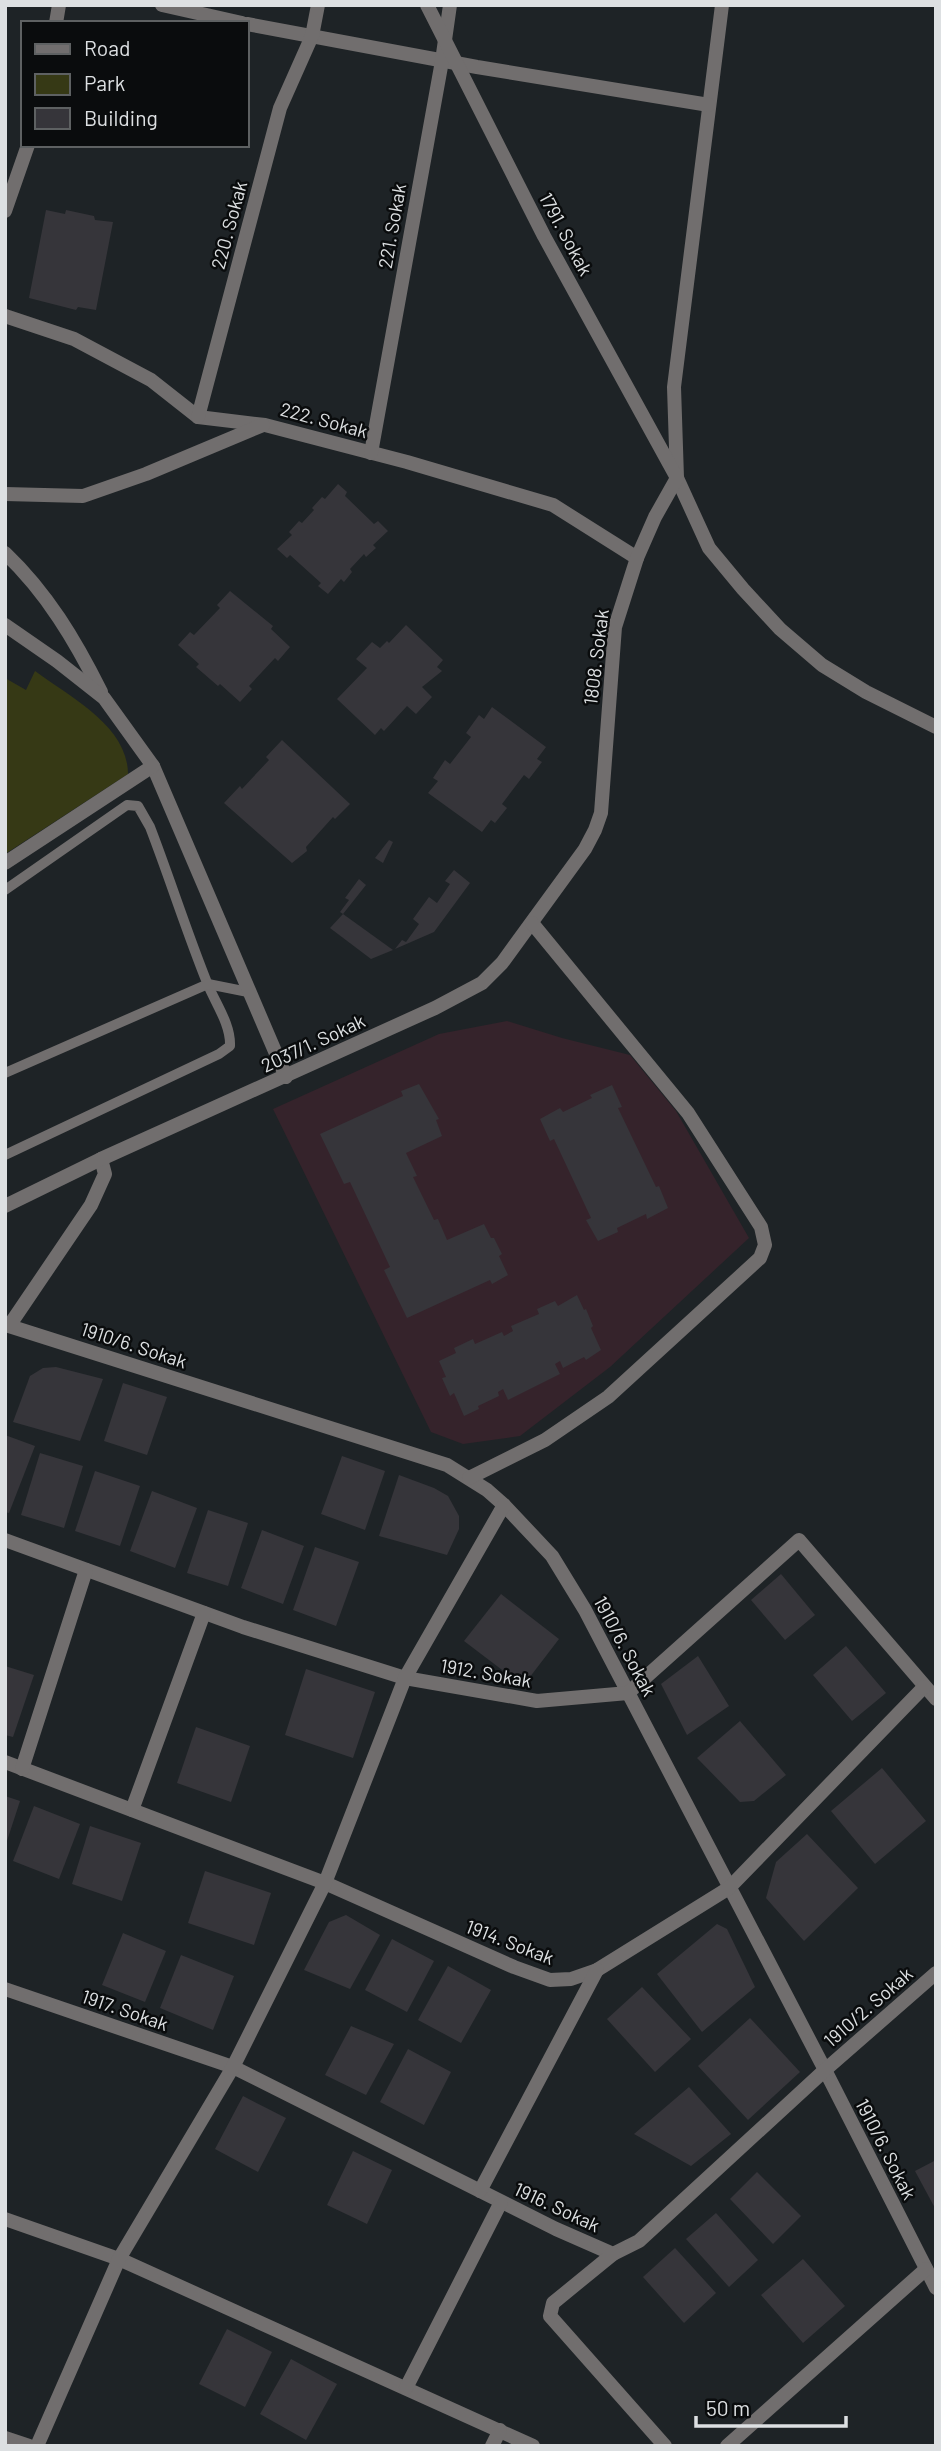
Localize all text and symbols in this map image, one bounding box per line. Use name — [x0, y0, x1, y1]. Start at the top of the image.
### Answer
legend — [21, 21, 248, 147]
text: Road — [84, 35, 130, 60]
text: Park — [84, 70, 125, 95]
text: Building — [84, 105, 158, 130]
street label: 220. Sokak — [206, 178, 251, 271]
street label: 221. Sokak — [373, 182, 410, 270]
street label: 1791. Sokak — [535, 188, 598, 279]
street label: 222. Sokak — [278, 397, 370, 442]
street label: 1808. Sokak — [578, 608, 613, 706]
street label: 2037/1. Sokak — [257, 1008, 368, 1077]
street label: 1910/6. Sokak — [78, 1317, 190, 1372]
street label: 1910/6. Sokak — [589, 1592, 661, 1700]
street label: 1912. Sokak — [439, 1653, 533, 1692]
street label: 1914. Sokak — [463, 1914, 557, 1969]
street label: 1910/2. Sokak — [818, 1962, 917, 2052]
street label: 1917. Sokak — [79, 1984, 171, 2035]
street label: 1910/6. Sokak — [851, 2095, 922, 2203]
street label: 1916. Sokak — [511, 2177, 604, 2236]
scale bar — [696, 2384, 846, 2428]
text: 50 m — [706, 2395, 750, 2420]

